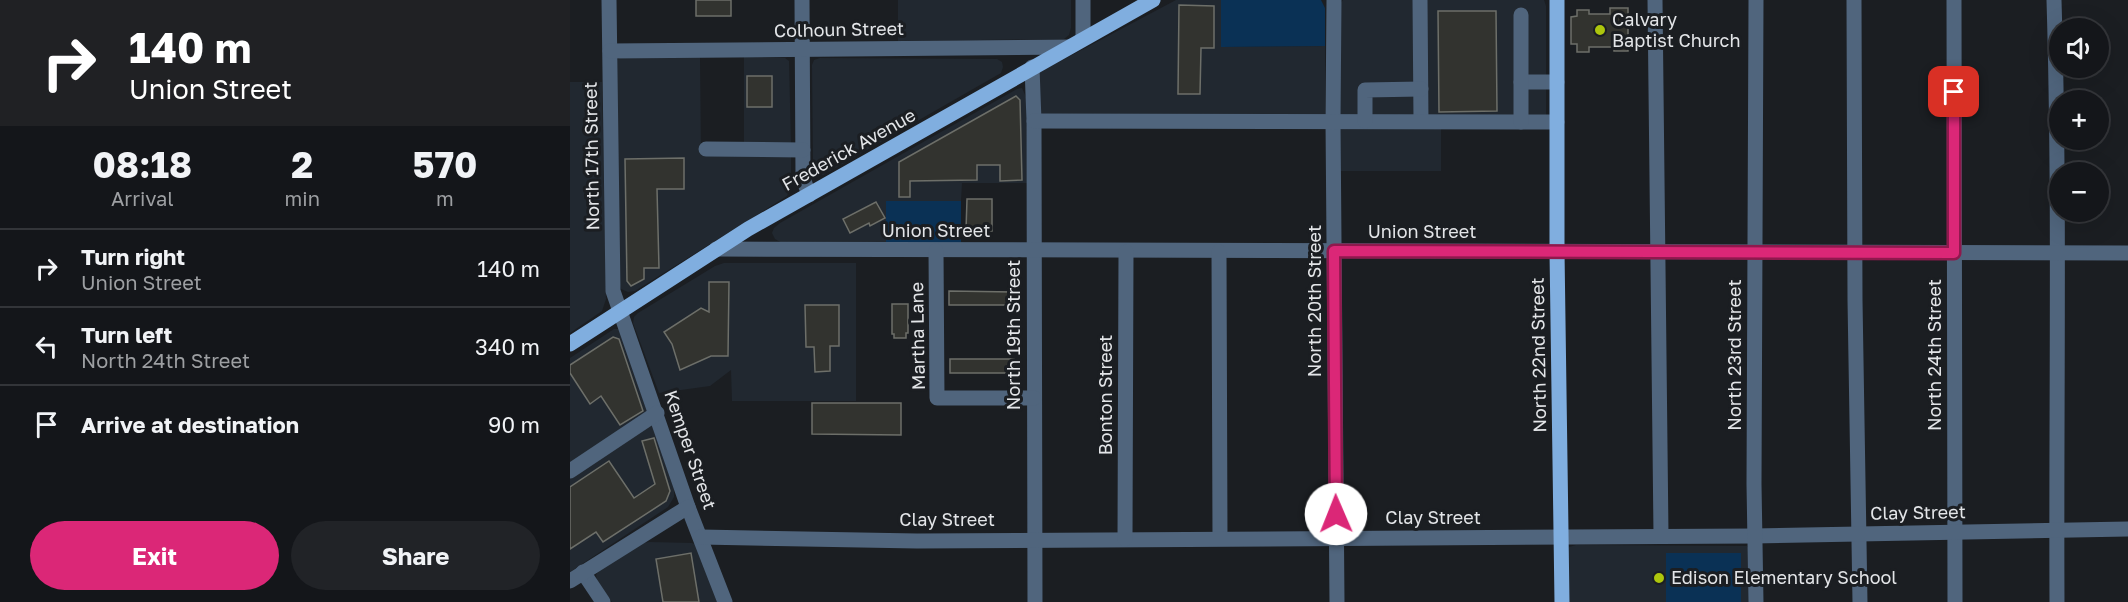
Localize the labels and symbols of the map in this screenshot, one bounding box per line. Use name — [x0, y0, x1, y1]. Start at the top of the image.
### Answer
place label: Calvary Baptist Church — [1612, 8, 1740, 51]
street label: Colhoun Street — [774, 17, 904, 41]
marker: Calvary Baptist Church — [1593, 23, 1607, 37]
pin — [1928, 66, 1979, 117]
street label: North 17th Street — [579, 81, 603, 231]
street label: Frederick Avenue — [778, 103, 919, 195]
street label: Union Street — [882, 219, 990, 241]
street label: Union Street — [1368, 220, 1476, 242]
street label: North 20th Street — [1303, 225, 1325, 377]
street label: North 19th Street — [1002, 260, 1024, 410]
street label: North 22nd Street — [1526, 277, 1550, 433]
street label: North 23rd Street — [1723, 279, 1745, 431]
street label: North 24th Street — [1923, 279, 1945, 431]
street label: Martha Lane — [905, 282, 929, 390]
street label: Bonton Street — [1094, 335, 1116, 455]
street label: Kemper Street — [660, 387, 722, 512]
position arrow — [1304, 482, 1368, 546]
street label: Clay Street — [1870, 500, 1966, 524]
street label: Clay Street — [1385, 506, 1481, 528]
street label: Clay Street — [899, 508, 995, 530]
place label: Edison Elementary School — [1671, 566, 1897, 588]
marker: Edison Elementary School — [1652, 571, 1666, 585]

